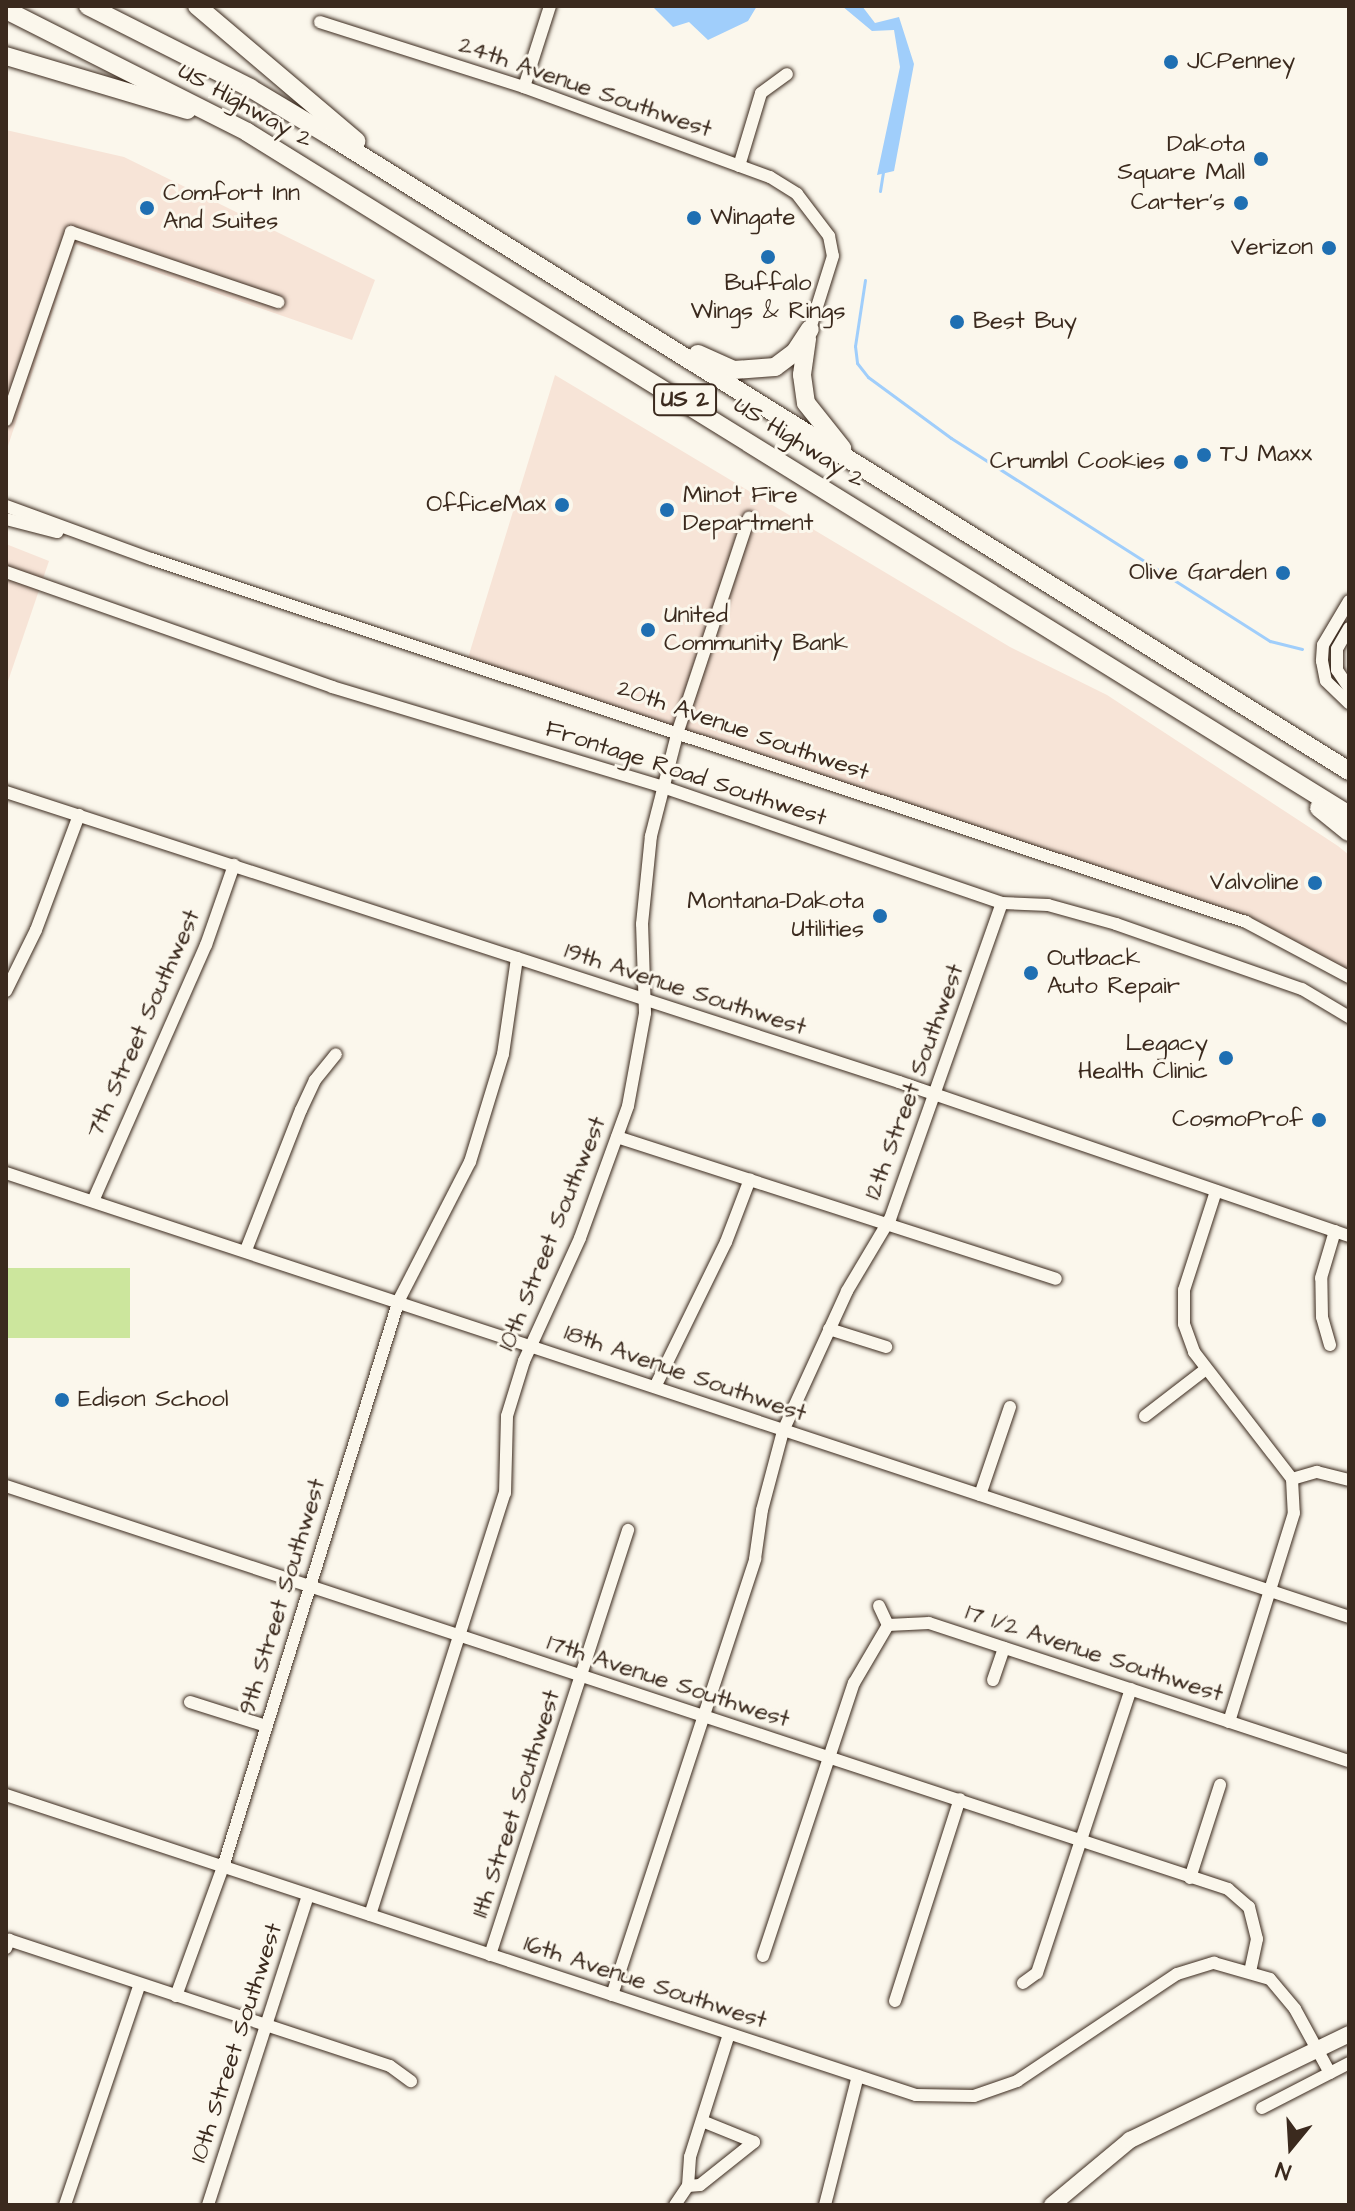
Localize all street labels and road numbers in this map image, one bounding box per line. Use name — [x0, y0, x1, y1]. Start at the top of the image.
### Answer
street label: 24th Avenue Southwest — [455, 31, 715, 145]
street label: US Highway 2 — [173, 57, 317, 155]
road number: US 2 — [653, 382, 717, 418]
street label: US Highway 2 — [728, 391, 870, 495]
street label: 20th Avenue Southwest — [613, 674, 873, 788]
street label: Frontage Road Southwest — [542, 715, 830, 833]
street label: 7th Street Southwest — [81, 906, 207, 1142]
street label: 19th Avenue Southwest — [561, 937, 809, 1043]
street label: 12th Street Southwest — [859, 960, 971, 1204]
street label: 10th Street Southwest — [493, 1113, 613, 1355]
street label: 18th Avenue Southwest — [560, 1319, 810, 1429]
street label: 9th Street Southwest — [233, 1475, 333, 1719]
street label: 17 1/2 Avenue Southwest — [962, 1599, 1226, 1709]
street label: 17th Avenue Southwest — [543, 1629, 793, 1735]
street label: 11th Street Southwest — [467, 1686, 567, 1922]
street label: 10th Street Southwest — [185, 1920, 289, 2166]
street label: 16th Avenue Southwest — [520, 1930, 770, 2036]

